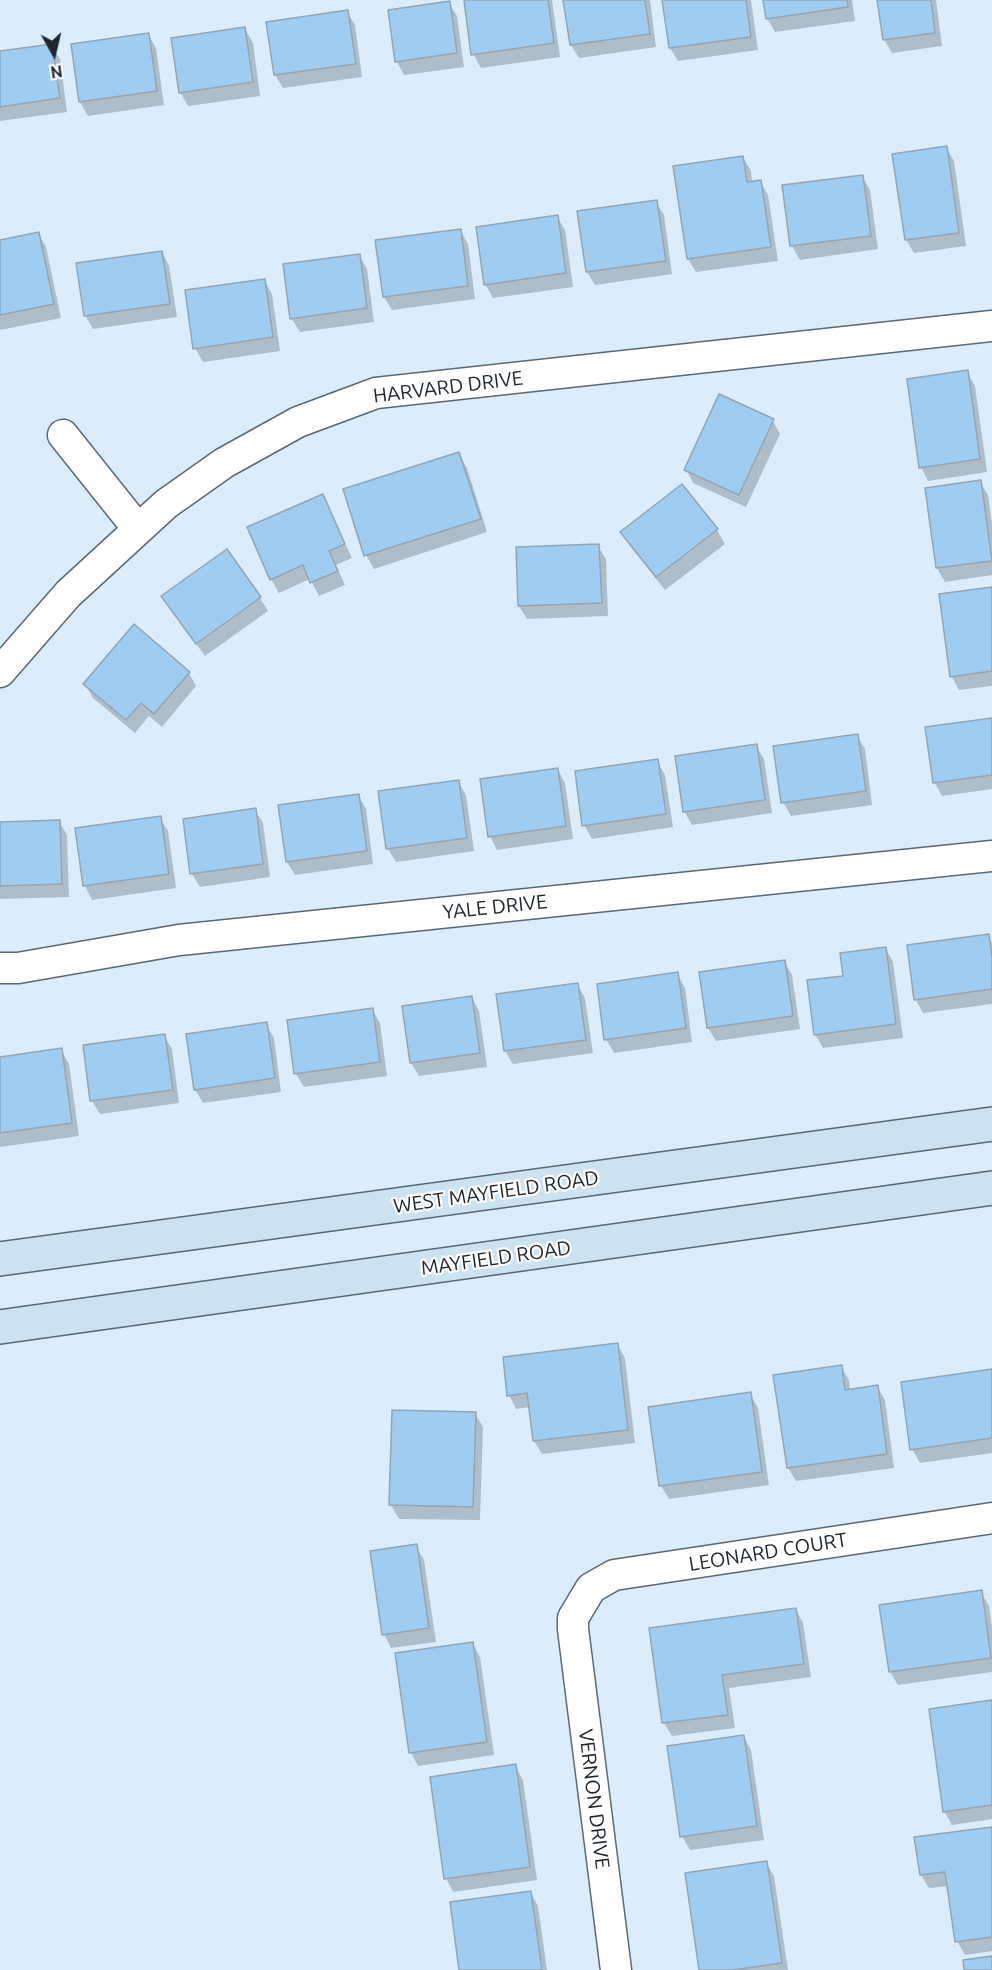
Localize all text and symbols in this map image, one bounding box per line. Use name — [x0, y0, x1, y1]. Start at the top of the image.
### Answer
north arrow — [24, 24, 84, 84]
text: N — [49, 62, 64, 82]
street label: HARVARD DRIVE — [372, 366, 524, 408]
street label: YALE DRIVE — [442, 890, 548, 924]
street label: WEST MAYFIELD ROAD — [392, 1166, 600, 1218]
street label: MAYFIELD ROAD — [419, 1236, 573, 1280]
street label: LEONARD COURT — [687, 1528, 849, 1576]
street label: VERNON DRIVE — [574, 1728, 614, 1870]

